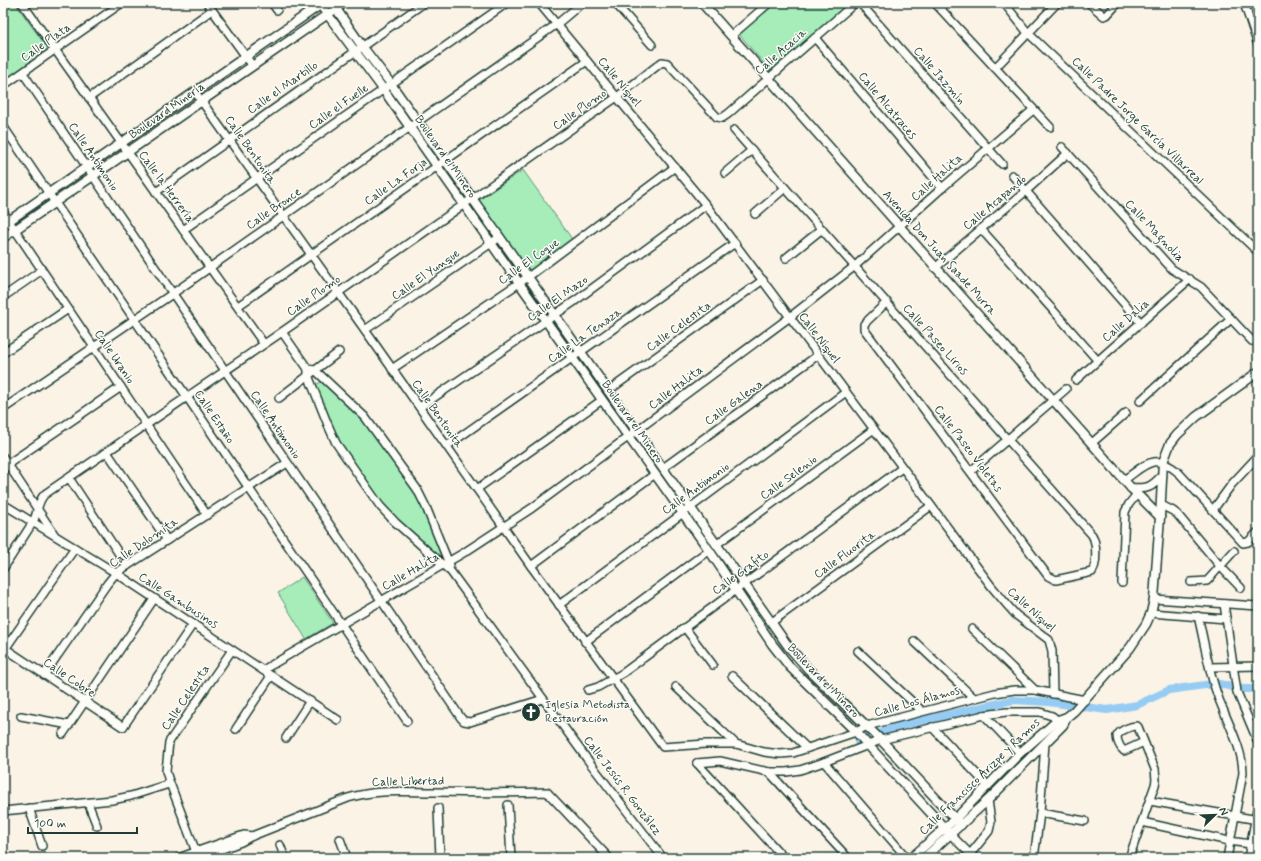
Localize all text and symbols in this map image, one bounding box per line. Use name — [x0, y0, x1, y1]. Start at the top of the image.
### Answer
street label: Calle Plata — [18, 20, 74, 66]
street label: Calle Acacia — [752, 25, 811, 79]
street label: Calle Jazmín — [909, 44, 969, 108]
street label: Calle Níquel — [594, 54, 644, 110]
street label: Calle Padre Jorge García Villarreal — [1068, 54, 1206, 188]
street label: Calle el Martillo — [245, 58, 321, 118]
street label: Calle Alcatraces — [854, 69, 920, 143]
street label: Boulevard Minería — [126, 79, 208, 143]
street label: Calle el Fuelle — [306, 80, 372, 133]
street label: Calle Plomo — [550, 86, 610, 134]
street label: Boulevard el Minero — [410, 112, 480, 202]
street label: Calle Bentonita — [221, 113, 280, 188]
street label: Calle Antimonio — [64, 120, 122, 195]
street label: Calle la Herrería — [134, 148, 198, 226]
street label: Calle Halita — [908, 151, 966, 205]
street label: Calle La Forja — [361, 154, 431, 210]
street label: Calle Acapando — [960, 172, 1030, 234]
street label: Calle Bronce — [243, 184, 305, 234]
street label: Avenida Don Juan Saade Murra — [879, 187, 1000, 319]
street label: Calle Magnolia — [1120, 196, 1187, 266]
street label: Calle El Coque — [495, 235, 563, 289]
street label: Calle El Yunque — [389, 245, 464, 304]
street label: Calle Plomo — [284, 272, 344, 320]
street label: Calle El Mazo — [525, 272, 592, 326]
street label: Calle Dalia — [1099, 296, 1153, 346]
street label: Calle Celestita — [644, 298, 714, 356]
street label: Calle Paseo Lirios — [899, 301, 971, 379]
street label: Calle La Tenaza — [545, 304, 626, 367]
street label: Calle Níquel — [795, 309, 843, 367]
street label: Calle Uranio — [90, 327, 138, 387]
street label: Calle Halita — [646, 362, 706, 414]
street label: Calle Galena — [702, 376, 766, 429]
street label: Calle Bentonita — [408, 377, 467, 452]
street label: Boulevard el Minero — [597, 377, 667, 467]
street label: Calle Estaño — [190, 387, 238, 447]
street label: Calle Antimonio — [246, 388, 304, 463]
street label: Calle Paseo Violetas — [930, 402, 1006, 496]
street label: Calle Selenio — [757, 452, 821, 504]
street label: Calle Antimonio — [659, 459, 733, 519]
street label: Calle Dolomita — [106, 514, 182, 572]
street label: Calle Fluorita — [811, 527, 880, 583]
street label: Calle Grafito — [709, 547, 773, 599]
street label: Calle Halita — [379, 549, 443, 595]
street label: Calle Gambusinos — [135, 569, 221, 633]
street label: Calle Níquel — [1003, 584, 1059, 636]
street label: Boulevard el Minero — [783, 640, 863, 722]
street label: Calle Cobre — [40, 655, 98, 701]
street label: Calle Celestita — [158, 662, 214, 734]
street label: Calle Los Álamos — [873, 683, 962, 721]
place label: Iglesia Metodista Restauración — [545, 697, 630, 727]
church icon: Iglesia Metodista Restauración — [520, 701, 542, 723]
street label: Calle Francisco Arizpe y Ramos — [916, 714, 1044, 839]
street label: Calle Jesús R. González — [579, 733, 665, 839]
street label: Calle Libertad — [372, 773, 444, 791]
north arrow — [1195, 795, 1235, 835]
text: N — [1215, 805, 1231, 818]
scale bar — [28, 809, 137, 835]
text: 100 m — [34, 816, 66, 832]

